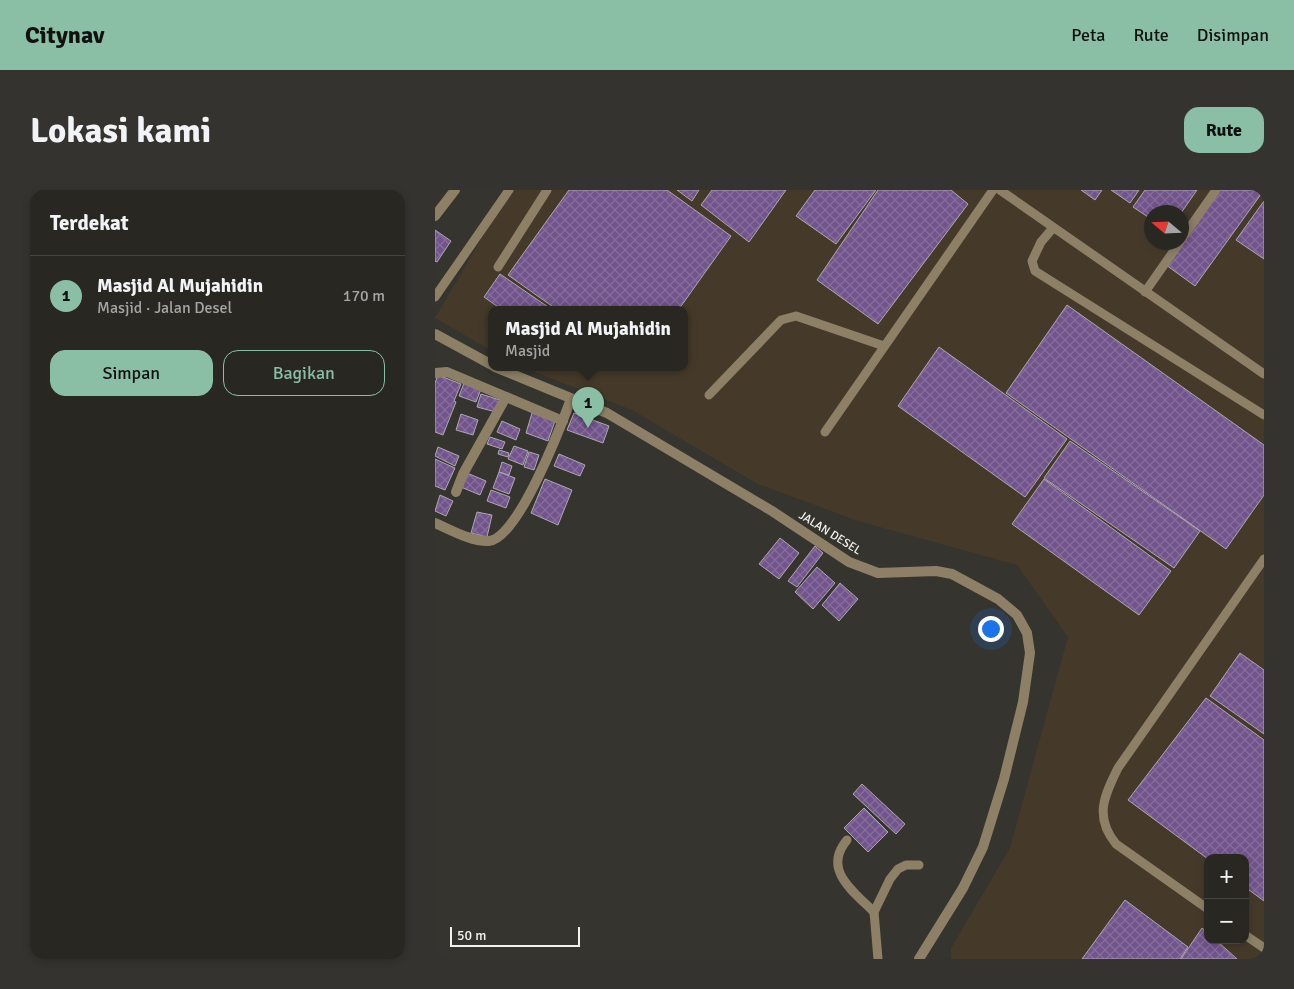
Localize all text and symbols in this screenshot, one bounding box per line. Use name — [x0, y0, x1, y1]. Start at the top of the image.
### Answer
text: Citynav — [25, 20, 104, 50]
text: Peta — [1071, 24, 1105, 46]
text: Rute — [1133, 24, 1169, 46]
text: Disimpan — [1197, 24, 1269, 46]
button: Rute — [1184, 107, 1264, 153]
text: Lokasi kami — [30, 109, 211, 152]
north arrow — [1144, 205, 1189, 250]
text: Terdekat — [50, 210, 129, 236]
text: Masjid Al Mujahidin — [97, 274, 263, 298]
text: 1 — [62, 286, 70, 306]
text: 170 m — [343, 286, 385, 306]
text: Masjid · Jalan Desel — [97, 298, 232, 318]
popup — [488, 306, 688, 371]
text: Masjid Al Mujahidin — [505, 317, 671, 341]
text: Masjid — [505, 341, 550, 361]
button: Simpan — [50, 350, 213, 396]
button: Bagikan — [223, 350, 385, 396]
pin: 1 — [572, 387, 604, 428]
street label: JALAN DESEL — [796, 508, 864, 558]
your location — [978, 616, 1004, 642]
map controls — [1204, 854, 1249, 944]
button: + — [1204, 854, 1249, 899]
button: − — [1204, 899, 1249, 944]
scale bar — [450, 924, 580, 947]
text: 50 m — [457, 927, 486, 944]

